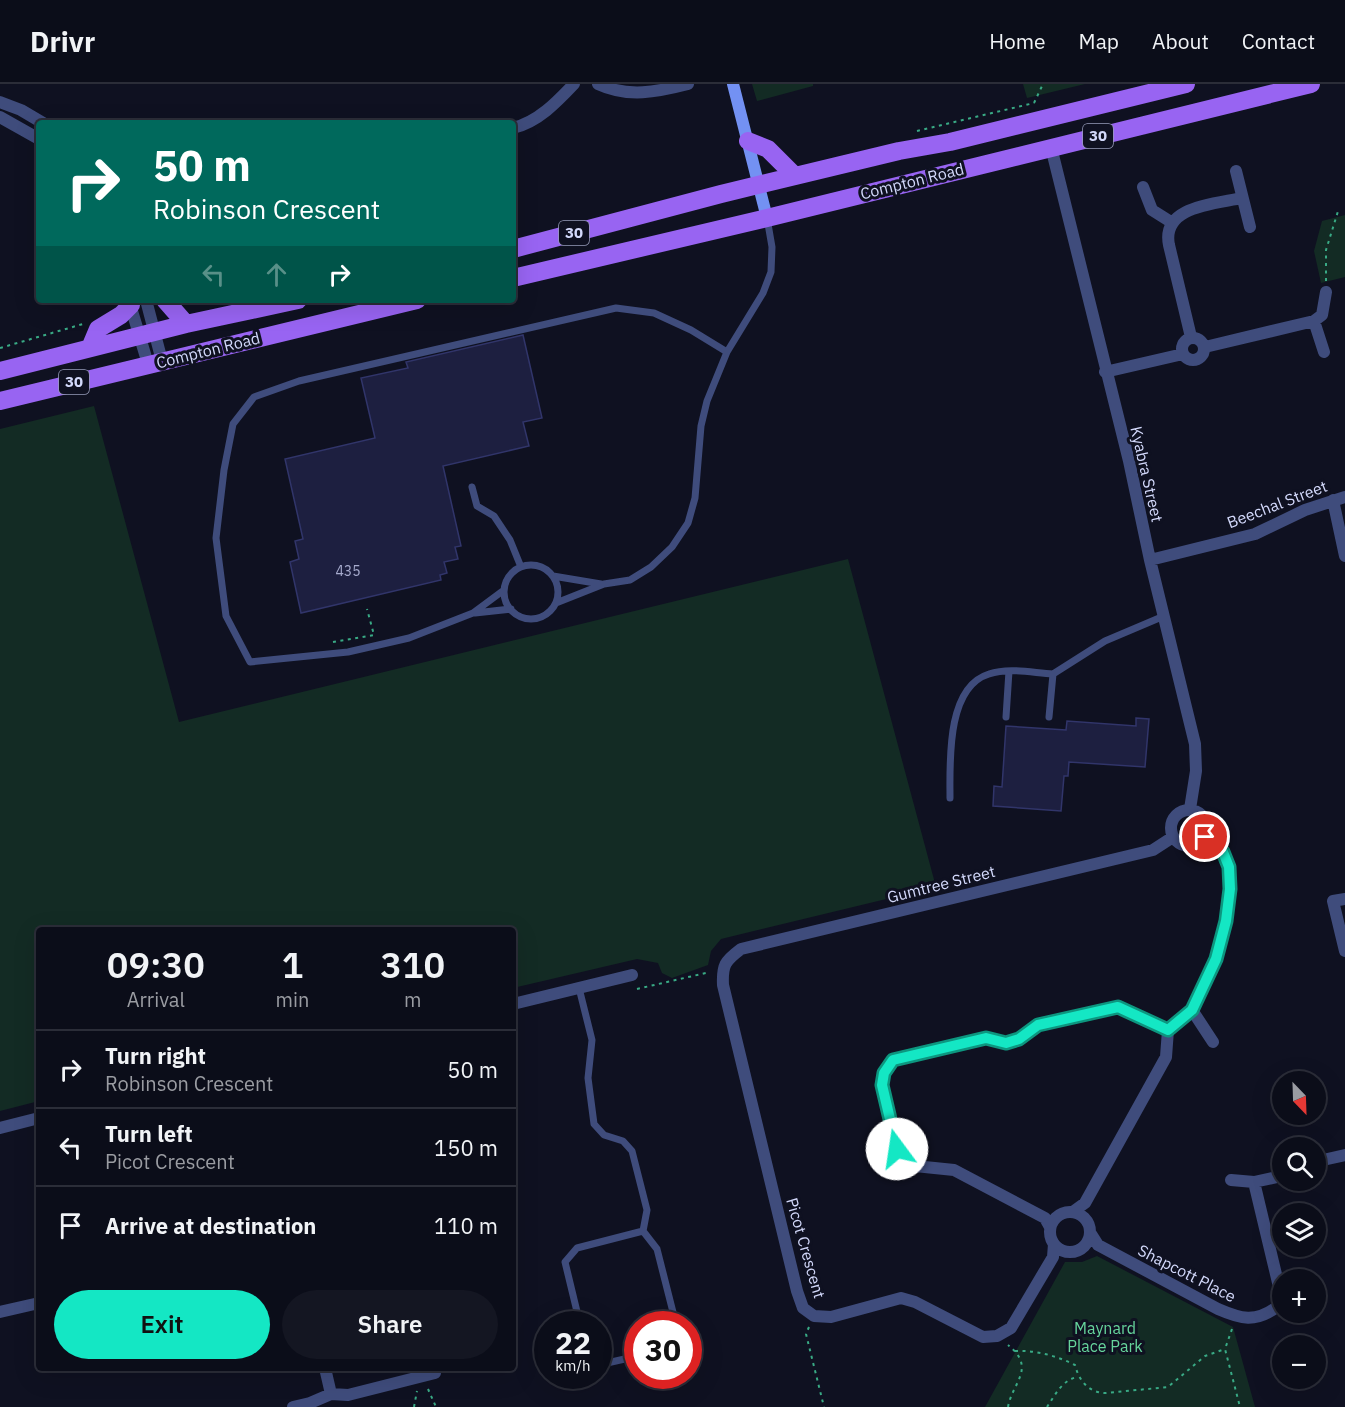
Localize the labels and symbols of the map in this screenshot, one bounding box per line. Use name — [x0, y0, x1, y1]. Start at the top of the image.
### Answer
road number: 30 — [1083, 124, 1113, 148]
street label: Compton Road — [858, 158, 966, 204]
road number: 30 — [559, 221, 589, 245]
street label: Compton Road — [154, 327, 262, 373]
road number: 30 — [59, 370, 89, 394]
street label: Kyabra Street — [1126, 424, 1168, 524]
street label: Beechal Street — [1224, 476, 1330, 532]
house number: 435 — [335, 562, 361, 580]
pin — [1179, 811, 1230, 862]
street label: Gumtree Street — [885, 861, 997, 907]
north arrow — [1272, 1071, 1326, 1125]
position arrow — [865, 1117, 929, 1181]
street label: Picot Crescent — [782, 1195, 830, 1301]
street label: Shapcott Place — [1135, 1240, 1240, 1306]
speed limit sign: 30 — [624, 1311, 702, 1389]
park label: Maynard Place Park — [1067, 1318, 1143, 1356]

